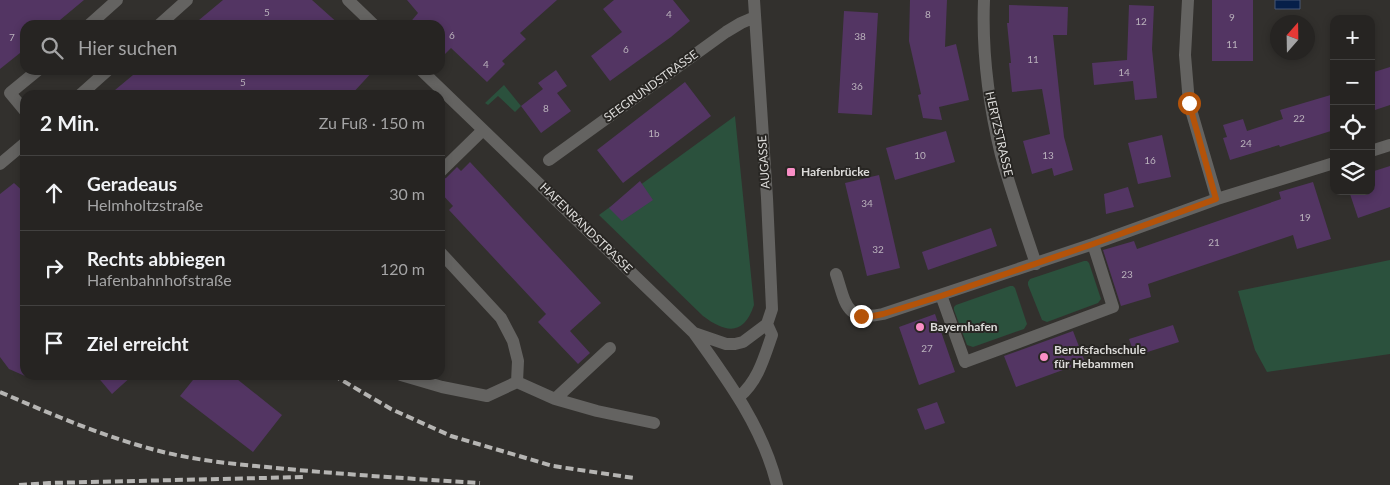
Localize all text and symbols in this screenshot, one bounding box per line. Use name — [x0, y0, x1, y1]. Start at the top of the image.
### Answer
house number: 5 — [264, 6, 270, 18]
house number: 4 — [666, 8, 672, 20]
house number: 8 — [925, 8, 931, 20]
house number: 9 — [1229, 11, 1235, 23]
house number: 12 — [1135, 15, 1147, 27]
north arrow — [1270, 15, 1315, 60]
map controls — [1330, 15, 1375, 195]
button: + — [1330, 15, 1375, 60]
search box — [20, 20, 445, 75]
house number: 6 — [449, 29, 455, 41]
house number: 38 — [854, 30, 866, 42]
house number: 7 — [9, 31, 15, 43]
icon: search — [38, 34, 66, 62]
text: Hier suchen — [78, 36, 177, 59]
house number: 11 — [1226, 38, 1238, 50]
house number: 6 — [623, 43, 629, 55]
street label: SEEGRUNDSTRASSE — [601, 46, 701, 125]
house number: 11 — [1027, 53, 1039, 65]
house number: 4 — [483, 58, 489, 70]
button: − — [1330, 60, 1375, 105]
house number: 14 — [1118, 66, 1130, 78]
house number: 5 — [240, 76, 246, 88]
house number: 36 — [851, 80, 863, 92]
street label: HERTZSTRASSE — [982, 90, 1017, 178]
route start — [1178, 92, 1201, 115]
house number: 8 — [543, 102, 549, 114]
button: locate — [1330, 105, 1375, 150]
text: 2 Min. — [40, 110, 99, 135]
house number: 22 — [1293, 112, 1305, 124]
text: Zu Fuß · 150 m — [319, 113, 425, 132]
house number: 1b — [648, 127, 660, 139]
street label: AUGASSE — [754, 135, 773, 189]
house number: 24 — [1240, 137, 1252, 149]
house number: 10 — [914, 149, 926, 161]
house number: 13 — [1042, 149, 1054, 161]
button: layers — [1330, 150, 1375, 195]
house number: 16 — [1144, 154, 1156, 166]
place label: Hafenbrücke — [801, 164, 870, 179]
marker: Hafenbrücke — [785, 166, 797, 178]
text: Geradeaus — [87, 172, 177, 195]
icon: ahead — [40, 179, 68, 207]
street label: HAFENRANDSTRASSE — [537, 179, 636, 276]
text: 30 m — [389, 184, 425, 203]
text: Helmholtzstraße — [87, 195, 203, 214]
house number: 34 — [861, 197, 873, 209]
house number: 19 — [1299, 211, 1311, 223]
house number: 21 — [1208, 236, 1220, 248]
house number: 32 — [872, 243, 884, 255]
text: Rechts abbiegen — [87, 247, 225, 270]
icon: right — [40, 254, 68, 282]
text: 120 m — [380, 259, 425, 278]
house number: 23 — [1121, 268, 1133, 280]
text: Hafenbahnhofstraße — [87, 270, 232, 289]
route end — [850, 305, 873, 328]
place label: Bayernhafen — [930, 319, 998, 334]
marker: Bayernhafen — [914, 321, 926, 333]
icon: arrive — [40, 329, 68, 357]
text: Ziel erreicht — [87, 332, 189, 355]
house number: 27 — [921, 342, 933, 354]
place label: Berufsfachschule für Hebammen — [1054, 342, 1147, 371]
marker: Berufsfachschule für Hebammen — [1038, 351, 1050, 363]

